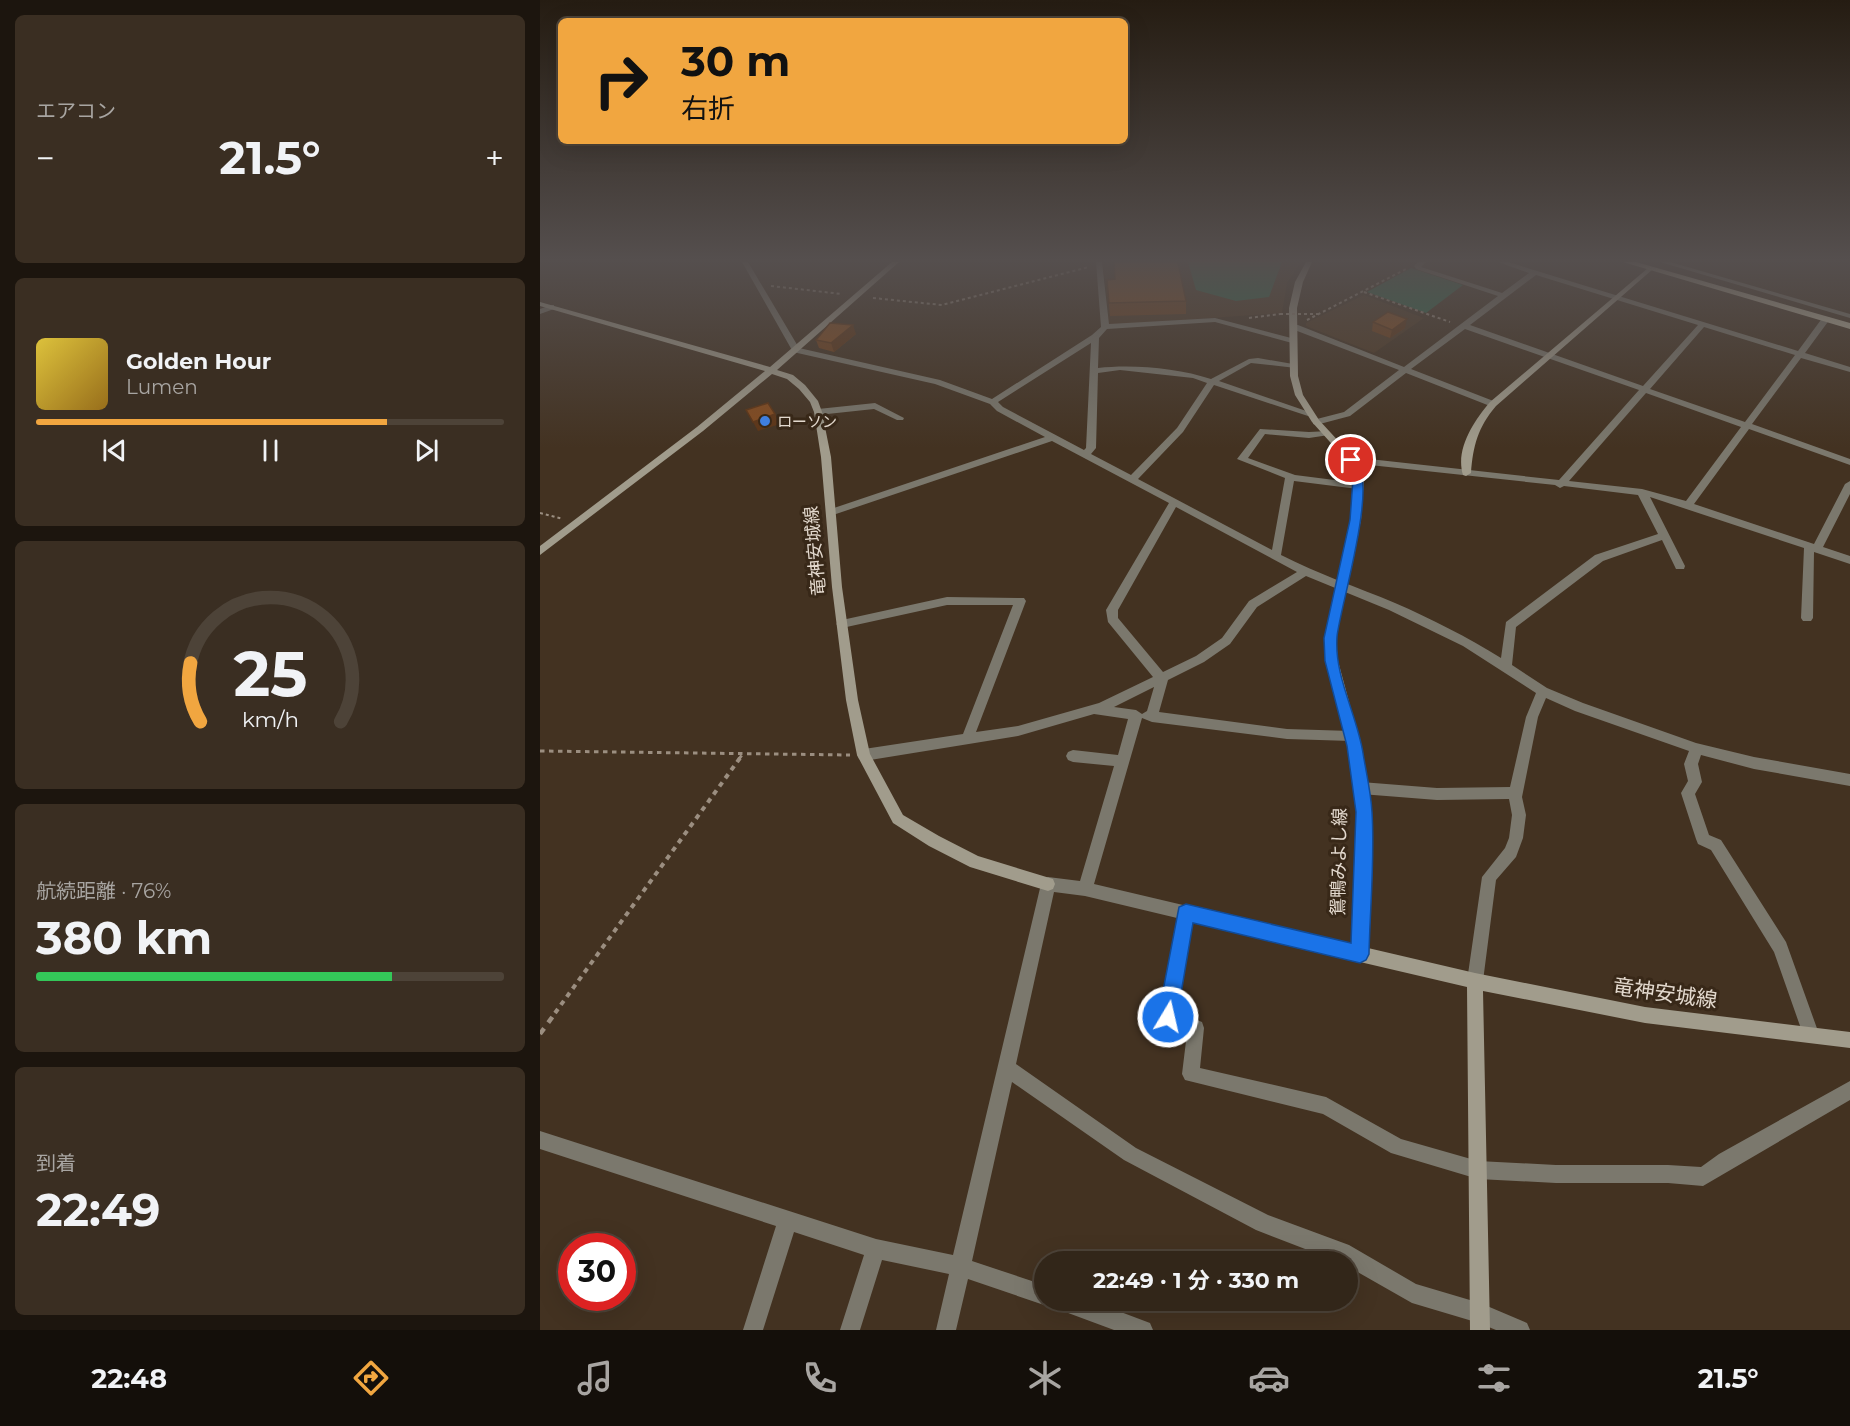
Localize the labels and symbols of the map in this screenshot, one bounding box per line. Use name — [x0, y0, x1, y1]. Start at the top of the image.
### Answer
place label: ローソン — [777, 412, 837, 431]
marker: ローソン — [758, 414, 772, 428]
pin — [1325, 434, 1376, 485]
street label: 竜神安城線 — [800, 505, 830, 597]
street label: 鴛鴨みよし線 — [1327, 808, 1351, 916]
street label: 竜神安城線 — [1611, 973, 1719, 1013]
position arrow — [1136, 985, 1200, 1049]
speed limit sign: 30 — [558, 1233, 636, 1311]

